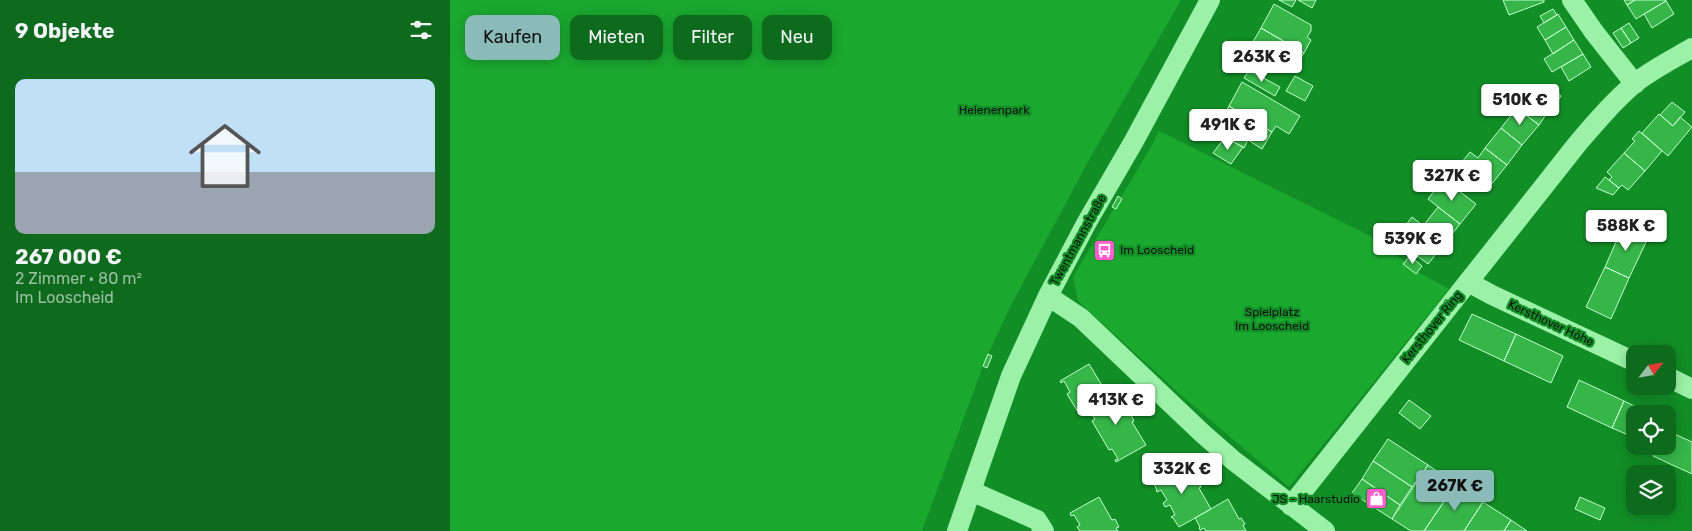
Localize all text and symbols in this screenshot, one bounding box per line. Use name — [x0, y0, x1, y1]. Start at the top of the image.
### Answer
chip: Kaufen — [465, 15, 560, 60]
chip: Mieten — [570, 15, 663, 60]
chip: Filter — [673, 15, 752, 60]
chip: Neu — [762, 15, 832, 60]
icon: filters — [407, 16, 435, 44]
text: 9 Objekte — [15, 18, 115, 43]
pin: 263K € — [1221, 41, 1303, 83]
text: 263K € — [1233, 47, 1291, 66]
pin: 510K € — [1479, 84, 1561, 126]
text: 510K € — [1492, 90, 1548, 109]
park label: Helenenpark — [959, 103, 1030, 117]
pin: 491K € — [1187, 108, 1269, 151]
icon: home — [180, 111, 270, 201]
text: 491K € — [1200, 115, 1256, 134]
pin: 327K € — [1411, 160, 1493, 202]
text: 327K € — [1424, 166, 1480, 185]
street label: Twentmannstraße — [1047, 192, 1109, 288]
pin: 588K € — [1585, 210, 1667, 252]
text: 588K € — [1597, 216, 1655, 235]
pin: 539K € — [1372, 222, 1454, 265]
text: 539K € — [1384, 229, 1442, 248]
bus stop icon: Im Looscheid — [1092, 238, 1116, 262]
place label: Im Looscheid — [1120, 243, 1194, 257]
text: 267 000 € — [15, 244, 122, 269]
text: 2 Zimmer · 80 m² — [15, 269, 142, 288]
text: Im Looscheid — [15, 288, 114, 307]
street label: Kersthover Ring — [1399, 288, 1465, 366]
street label: Kersthover Höhe — [1506, 297, 1596, 349]
park label: Spielplatz Im Looscheid — [1235, 305, 1309, 333]
north arrow — [1626, 345, 1676, 395]
map controls — [1626, 345, 1676, 515]
pin: 413K € — [1075, 384, 1157, 426]
text: 413K € — [1088, 390, 1144, 409]
button: locate — [1626, 405, 1676, 455]
pin: 332K € — [1141, 452, 1223, 495]
text: 332K € — [1153, 459, 1211, 478]
button: layers — [1626, 465, 1676, 515]
pin: 267K € — [1414, 470, 1496, 512]
text: 267K € — [1427, 476, 1483, 495]
shop icon: JS - Haarstudio — [1364, 487, 1388, 511]
place label: JS - Haarstudio — [1272, 492, 1360, 506]

